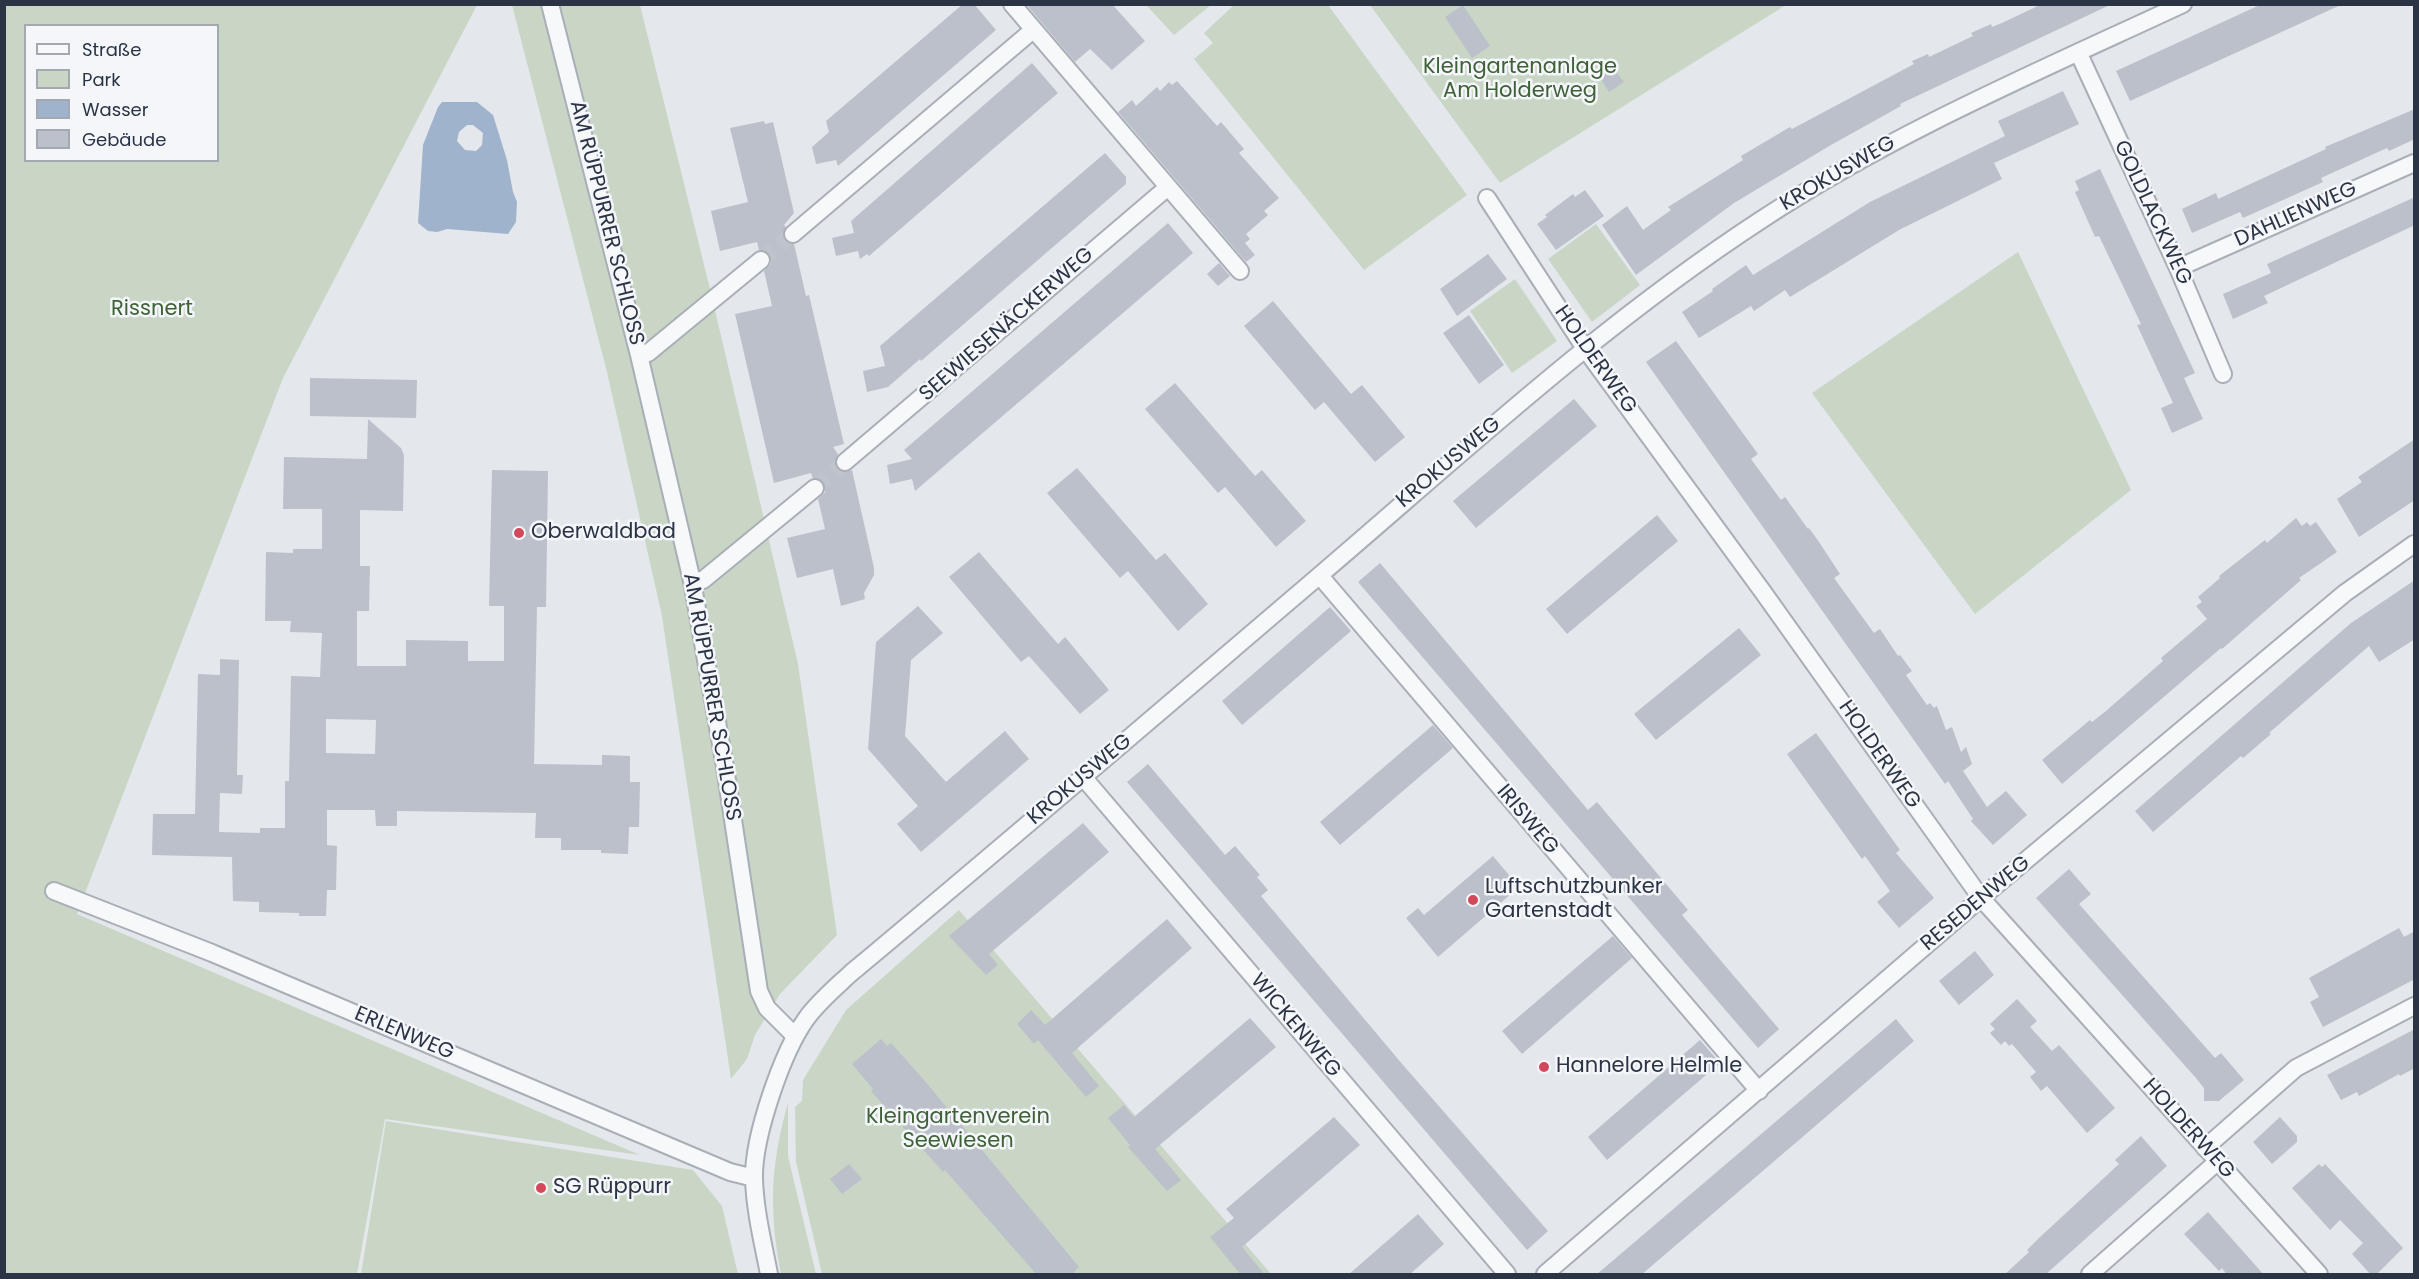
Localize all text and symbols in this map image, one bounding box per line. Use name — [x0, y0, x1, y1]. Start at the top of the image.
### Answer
legend — [24, 24, 219, 162]
text: Straße — [82, 37, 141, 62]
park label: Kleingartenanlage Am Holderweg — [1423, 55, 1617, 105]
text: Park — [82, 67, 121, 92]
text: Wasser — [82, 97, 148, 122]
street label: AM RÜPPURRER SCHLOSS — [563, 98, 649, 348]
text: Gebäude — [82, 127, 166, 152]
street label: KROKUSWEG — [1776, 131, 1900, 217]
street label: GOLDLACKWEG — [2108, 137, 2196, 289]
street label: DAHLIENWEG — [2231, 177, 2361, 253]
street label: SEEWIESENÄCKERWEG — [915, 243, 1099, 407]
park label: Rissnert — [111, 297, 193, 323]
street label: HOLDERWEG — [1549, 301, 1641, 419]
street label: KROKUSWEG — [1392, 412, 1506, 514]
place label: Oberwaldbad — [531, 520, 676, 546]
marker: Oberwaldbad — [512, 526, 526, 540]
street label: AM RÜPPURRER SCHLOSS — [677, 571, 745, 823]
street label: HOLDERWEG — [1833, 696, 1925, 814]
street label: KROKUSWEG — [1023, 729, 1137, 831]
street label: IRISWEG — [1491, 780, 1563, 860]
street label: RESEDENWEG — [1916, 851, 2036, 957]
place label: Luftschutzbunker Gartenstadt — [1485, 875, 1663, 925]
marker: Luftschutzbunker Gartenstadt — [1466, 893, 1480, 907]
street label: WICKENWEG — [1244, 969, 1346, 1083]
street label: ERLENWEG — [350, 1002, 458, 1066]
place label: Hannelore Helmle — [1556, 1054, 1742, 1080]
marker: Hannelore Helmle — [1537, 1060, 1551, 1074]
street label: HOLDERWEG — [2136, 1074, 2240, 1184]
park label: Kleingartenverein Seewiesen — [866, 1105, 1050, 1155]
place label: SG Rüppurr — [553, 1175, 671, 1201]
marker: SG Rüppurr — [534, 1181, 548, 1195]

